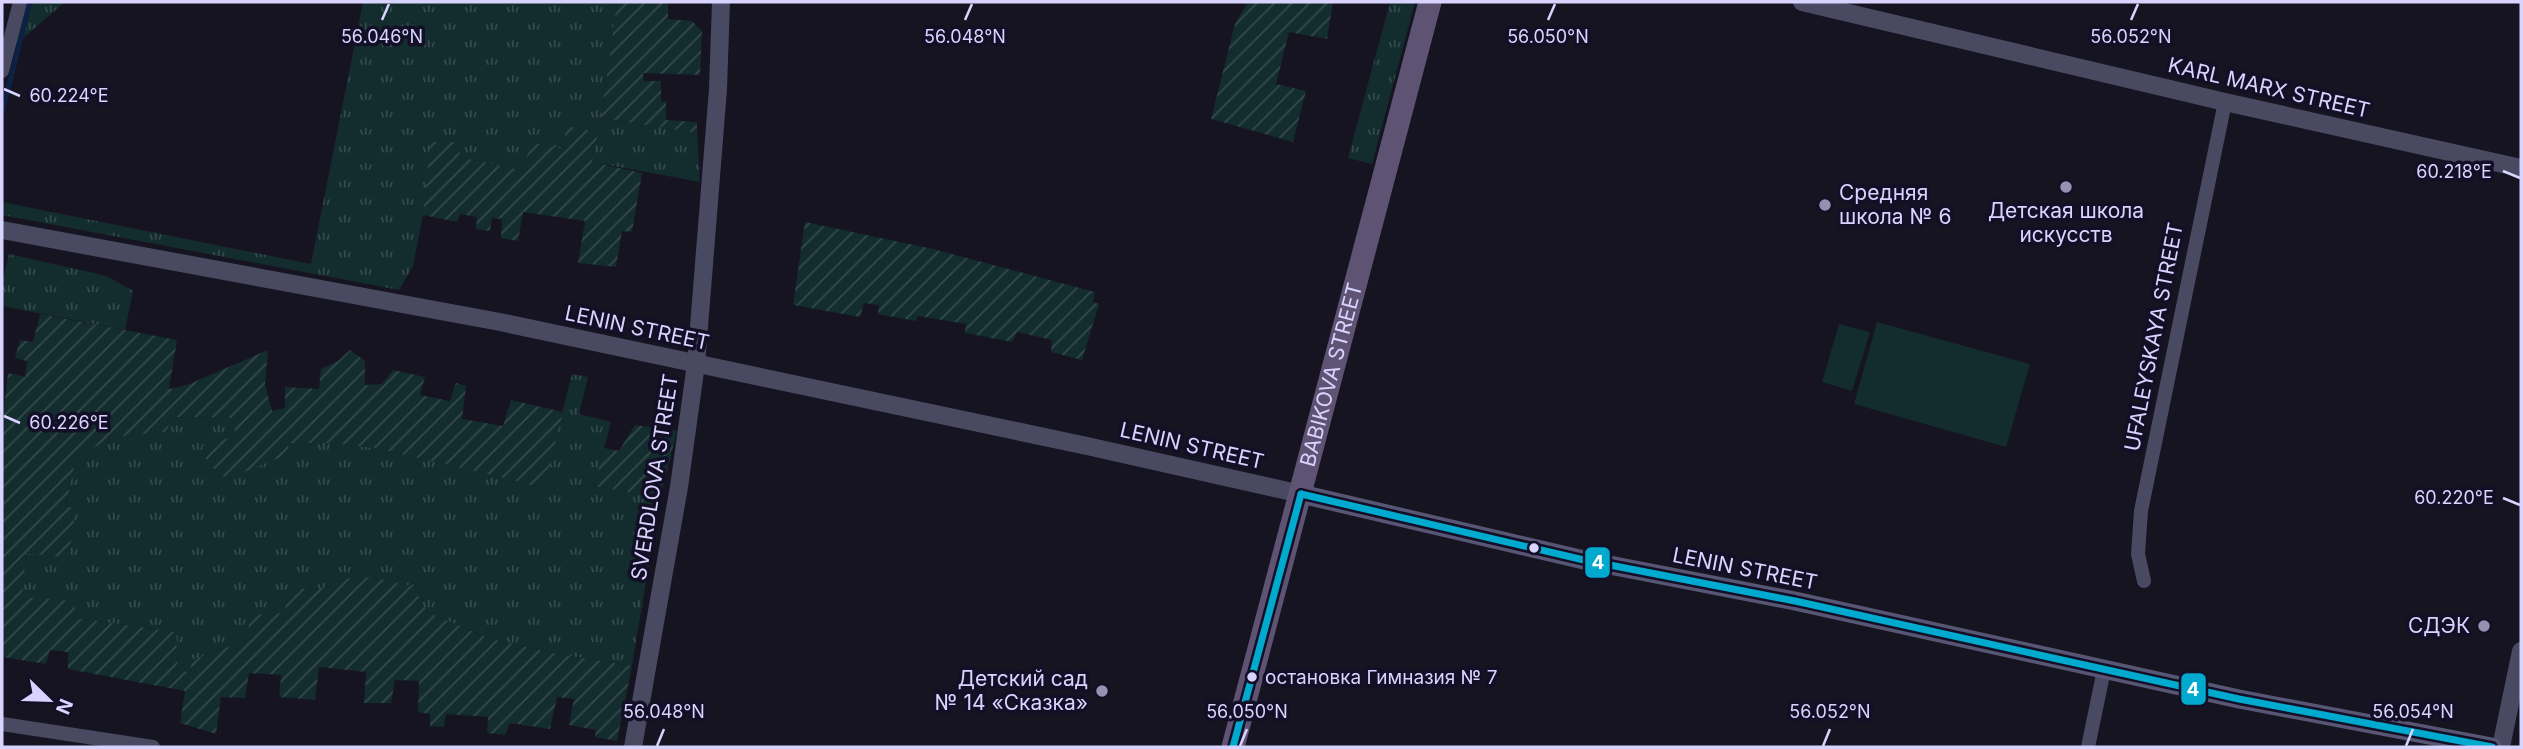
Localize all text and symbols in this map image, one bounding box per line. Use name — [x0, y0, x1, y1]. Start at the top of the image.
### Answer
text: 56.046°N — [341, 26, 423, 47]
text: 56.048°N — [924, 26, 1006, 47]
text: 56.050°N — [1507, 26, 1589, 47]
text: 56.052°N — [2090, 26, 2172, 47]
street label: KARL MARX STREET — [2166, 52, 2373, 123]
text: 60.224°E — [29, 85, 109, 106]
text: 60.218°E — [2416, 161, 2492, 182]
marker: Детская школа искусств — [2058, 179, 2074, 195]
place label: Средняя школа № 6 — [1839, 180, 1951, 229]
marker: Средняя школа № 6 — [1817, 197, 1833, 213]
place label: Детская школа искусств — [1988, 198, 2144, 247]
street label: UFALEYSKAYA STREET — [2119, 220, 2188, 453]
street label: BABIKOVA STREET — [1295, 280, 1367, 469]
street label: LENIN STREET — [563, 300, 712, 355]
street label: SVERDLOVA STREET — [626, 372, 683, 582]
text: 60.226°E — [29, 412, 109, 433]
street label: LENIN STREET — [1118, 417, 1267, 474]
text: 60.220°E — [2414, 487, 2494, 508]
unlabelled marker — [1527, 541, 1541, 555]
street label: LENIN STREET — [1671, 542, 1820, 595]
line badge: 4 — [1584, 546, 1611, 579]
text: 4 — [1592, 551, 1604, 574]
place label: СДЭК — [2408, 613, 2470, 638]
marker: СДЭК — [2476, 618, 2492, 634]
north arrow — [14, 665, 84, 735]
place label: Детский сад № 14 «Сказка» — [935, 666, 1088, 715]
place label: остановка Гимназия № 7 — [1265, 666, 1497, 689]
marker: остановка Гимназия № 7 — [1245, 670, 1259, 684]
line badge: 4 — [2180, 672, 2207, 706]
text: 4 — [2187, 678, 2199, 701]
marker: Детский сад № 14 «Сказка» — [1094, 683, 1110, 699]
text: N — [51, 695, 78, 718]
text: 56.048°N — [623, 701, 705, 722]
text: 56.050°N — [1206, 701, 1288, 722]
text: 56.052°N — [1789, 701, 1871, 722]
text: 56.054°N — [2372, 701, 2454, 722]

